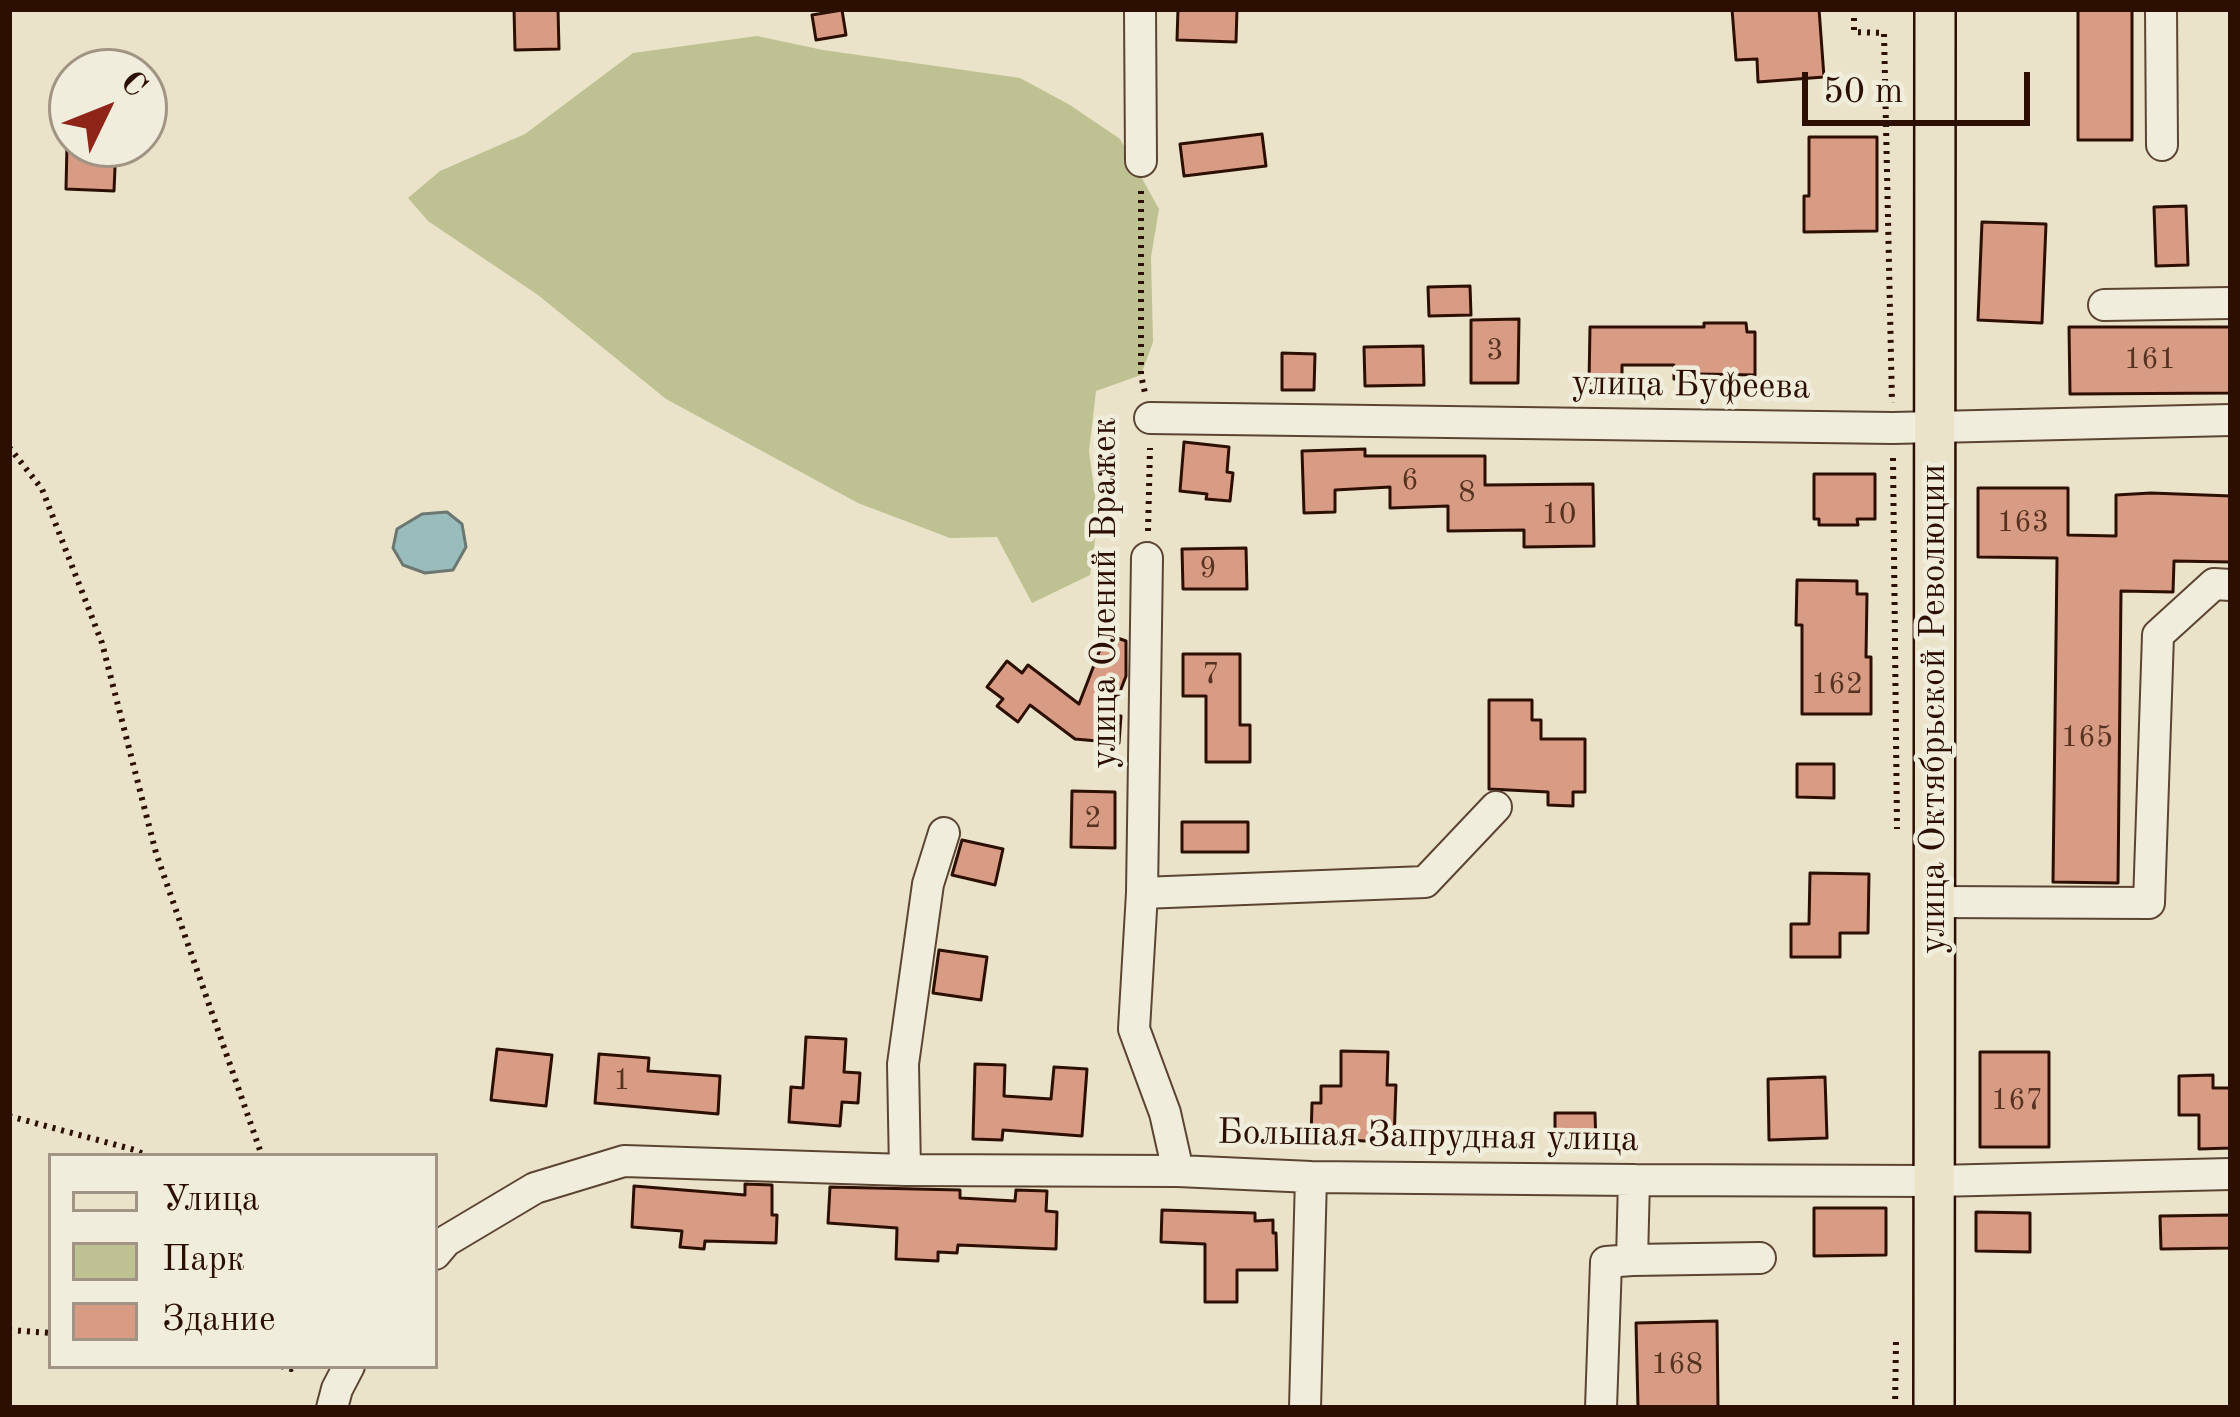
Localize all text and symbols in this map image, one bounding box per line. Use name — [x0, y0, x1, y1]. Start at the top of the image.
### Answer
north arrow — [48, 48, 168, 168]
scale bar — [1808, 48, 2036, 122]
text: С — [113, 66, 152, 104]
text: 50 m — [1823, 75, 1903, 111]
house number: 3 — [1486, 333, 1504, 369]
house number: 161 — [2124, 342, 2176, 378]
street label: улица Буфеева — [1571, 362, 1811, 410]
street label: улица Олений Вражек — [1084, 417, 1128, 769]
house number: 6 — [1401, 463, 1419, 499]
street label: улица Октябрьской Революции — [1913, 464, 1957, 954]
house number: 8 — [1458, 475, 1476, 511]
house number: 10 — [1542, 497, 1576, 533]
house number: 163 — [1997, 505, 2049, 541]
house number: 9 — [1199, 551, 1217, 587]
house number: 7 — [1202, 657, 1220, 693]
house number: 162 — [1811, 667, 1863, 703]
house number: 165 — [2061, 720, 2113, 756]
house number: 2 — [1084, 801, 1102, 837]
house number: 1 — [613, 1063, 631, 1099]
house number: 167 — [1991, 1083, 2043, 1119]
street label: Большая Запрудная улица — [1217, 1112, 1639, 1162]
legend — [48, 1153, 438, 1369]
text: Улица — [162, 1183, 260, 1219]
text: Парк — [162, 1243, 245, 1279]
text: Здание — [162, 1303, 276, 1339]
house number: 168 — [1651, 1347, 1703, 1383]

